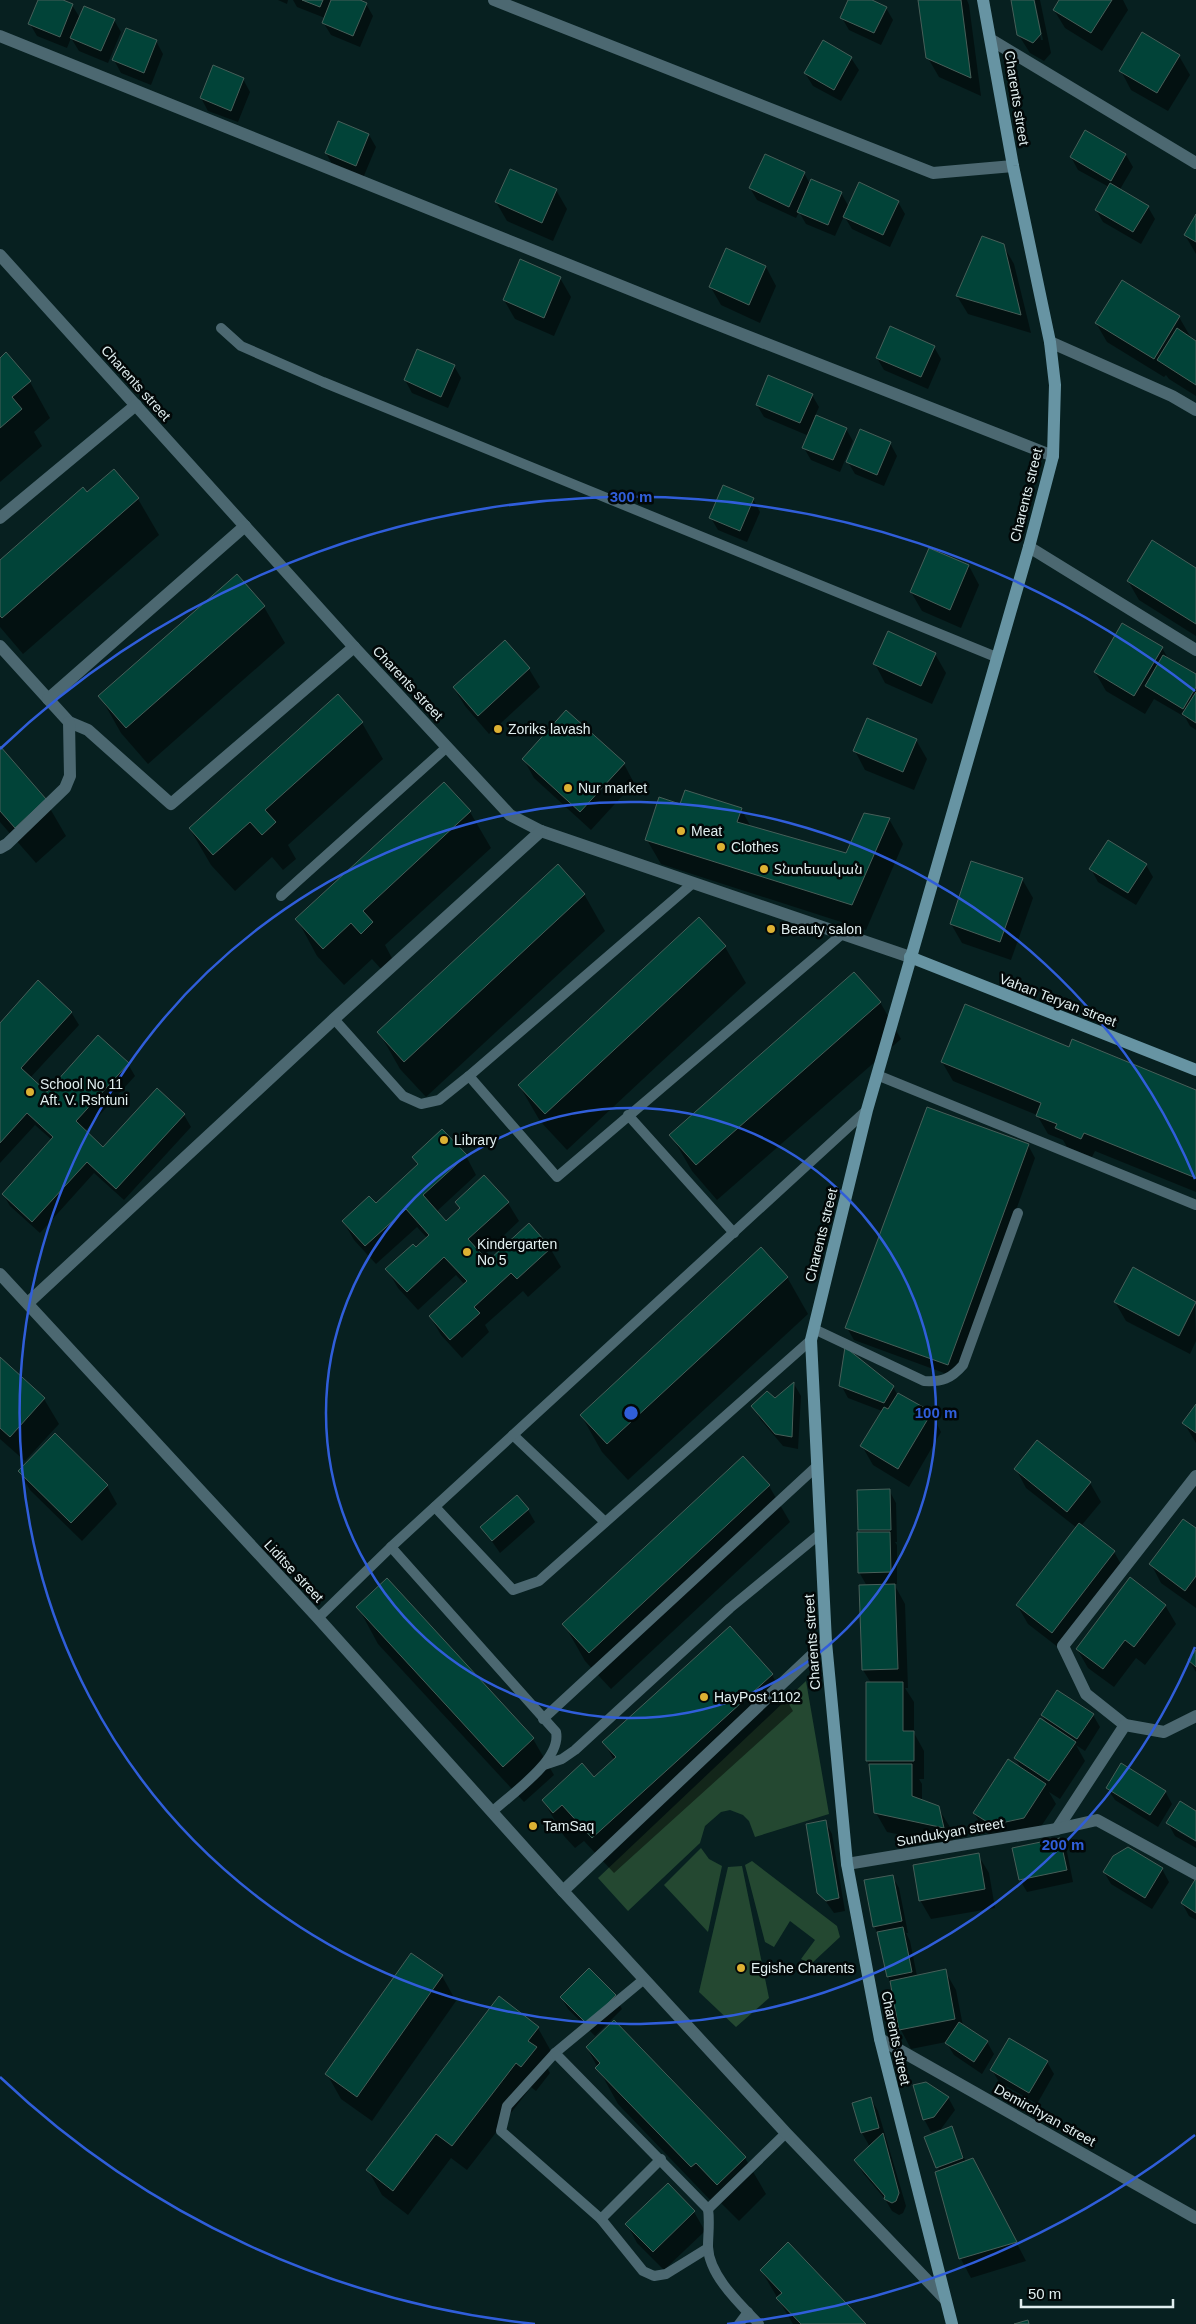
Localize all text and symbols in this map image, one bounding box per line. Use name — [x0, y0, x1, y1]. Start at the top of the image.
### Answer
street label: Charents street — [1002, 49, 1032, 147]
street label: Charents street — [98, 342, 174, 424]
street label: Charents street — [1007, 447, 1045, 543]
text: 300 m — [610, 488, 652, 505]
street label: Charents street — [370, 643, 447, 724]
place label: Zoriks lavash — [508, 721, 590, 737]
marker: Zoriks lavash — [492, 723, 504, 735]
place label: Nur market — [578, 780, 647, 796]
marker: Nur market — [562, 782, 574, 794]
place label: Meat — [691, 823, 722, 839]
marker: Meat — [675, 825, 687, 837]
place label: Clothes — [731, 839, 778, 855]
marker: Clothes — [715, 841, 727, 853]
place label: Տնտեսական — [774, 861, 863, 877]
marker: Տնտեսական — [758, 863, 770, 875]
place label: Beauty salon — [781, 921, 862, 937]
marker: Beauty salon — [765, 923, 777, 935]
street label: Vahan Teryan street — [997, 970, 1119, 1030]
place label: School No 11 Aft. V. Rshtuni — [40, 1076, 128, 1108]
marker: School No 11 Aft. V. Rshtuni — [24, 1086, 36, 1098]
place label: Library — [454, 1132, 497, 1148]
marker: Library — [438, 1134, 450, 1146]
street label: Charents street — [802, 1187, 840, 1283]
place label: Kindergarten No 5 — [477, 1236, 557, 1268]
marker: Kindergarten No 5 — [461, 1246, 473, 1258]
centre of rings — [622, 1404, 640, 1422]
text: 100 m — [915, 1404, 957, 1421]
street label: Liditse street — [261, 1537, 327, 1606]
street label: Charents street — [801, 1594, 823, 1690]
place label: HayPost 1102 — [714, 1689, 801, 1705]
marker: HayPost 1102 — [698, 1691, 710, 1703]
street label: Sundukyan street — [895, 1815, 1005, 1849]
place label: TamSaq — [543, 1818, 594, 1834]
marker: TamSaq — [527, 1820, 539, 1832]
text: 200 m — [1042, 1836, 1084, 1853]
place label: Egishe Charents — [751, 1960, 855, 1976]
marker: Egishe Charents — [735, 1962, 747, 1974]
street label: Charents street — [878, 1990, 914, 2087]
street label: Demirchyan street — [991, 2080, 1099, 2150]
scale bar — [1021, 2276, 1174, 2308]
text: 50 m — [1028, 2285, 1061, 2302]

